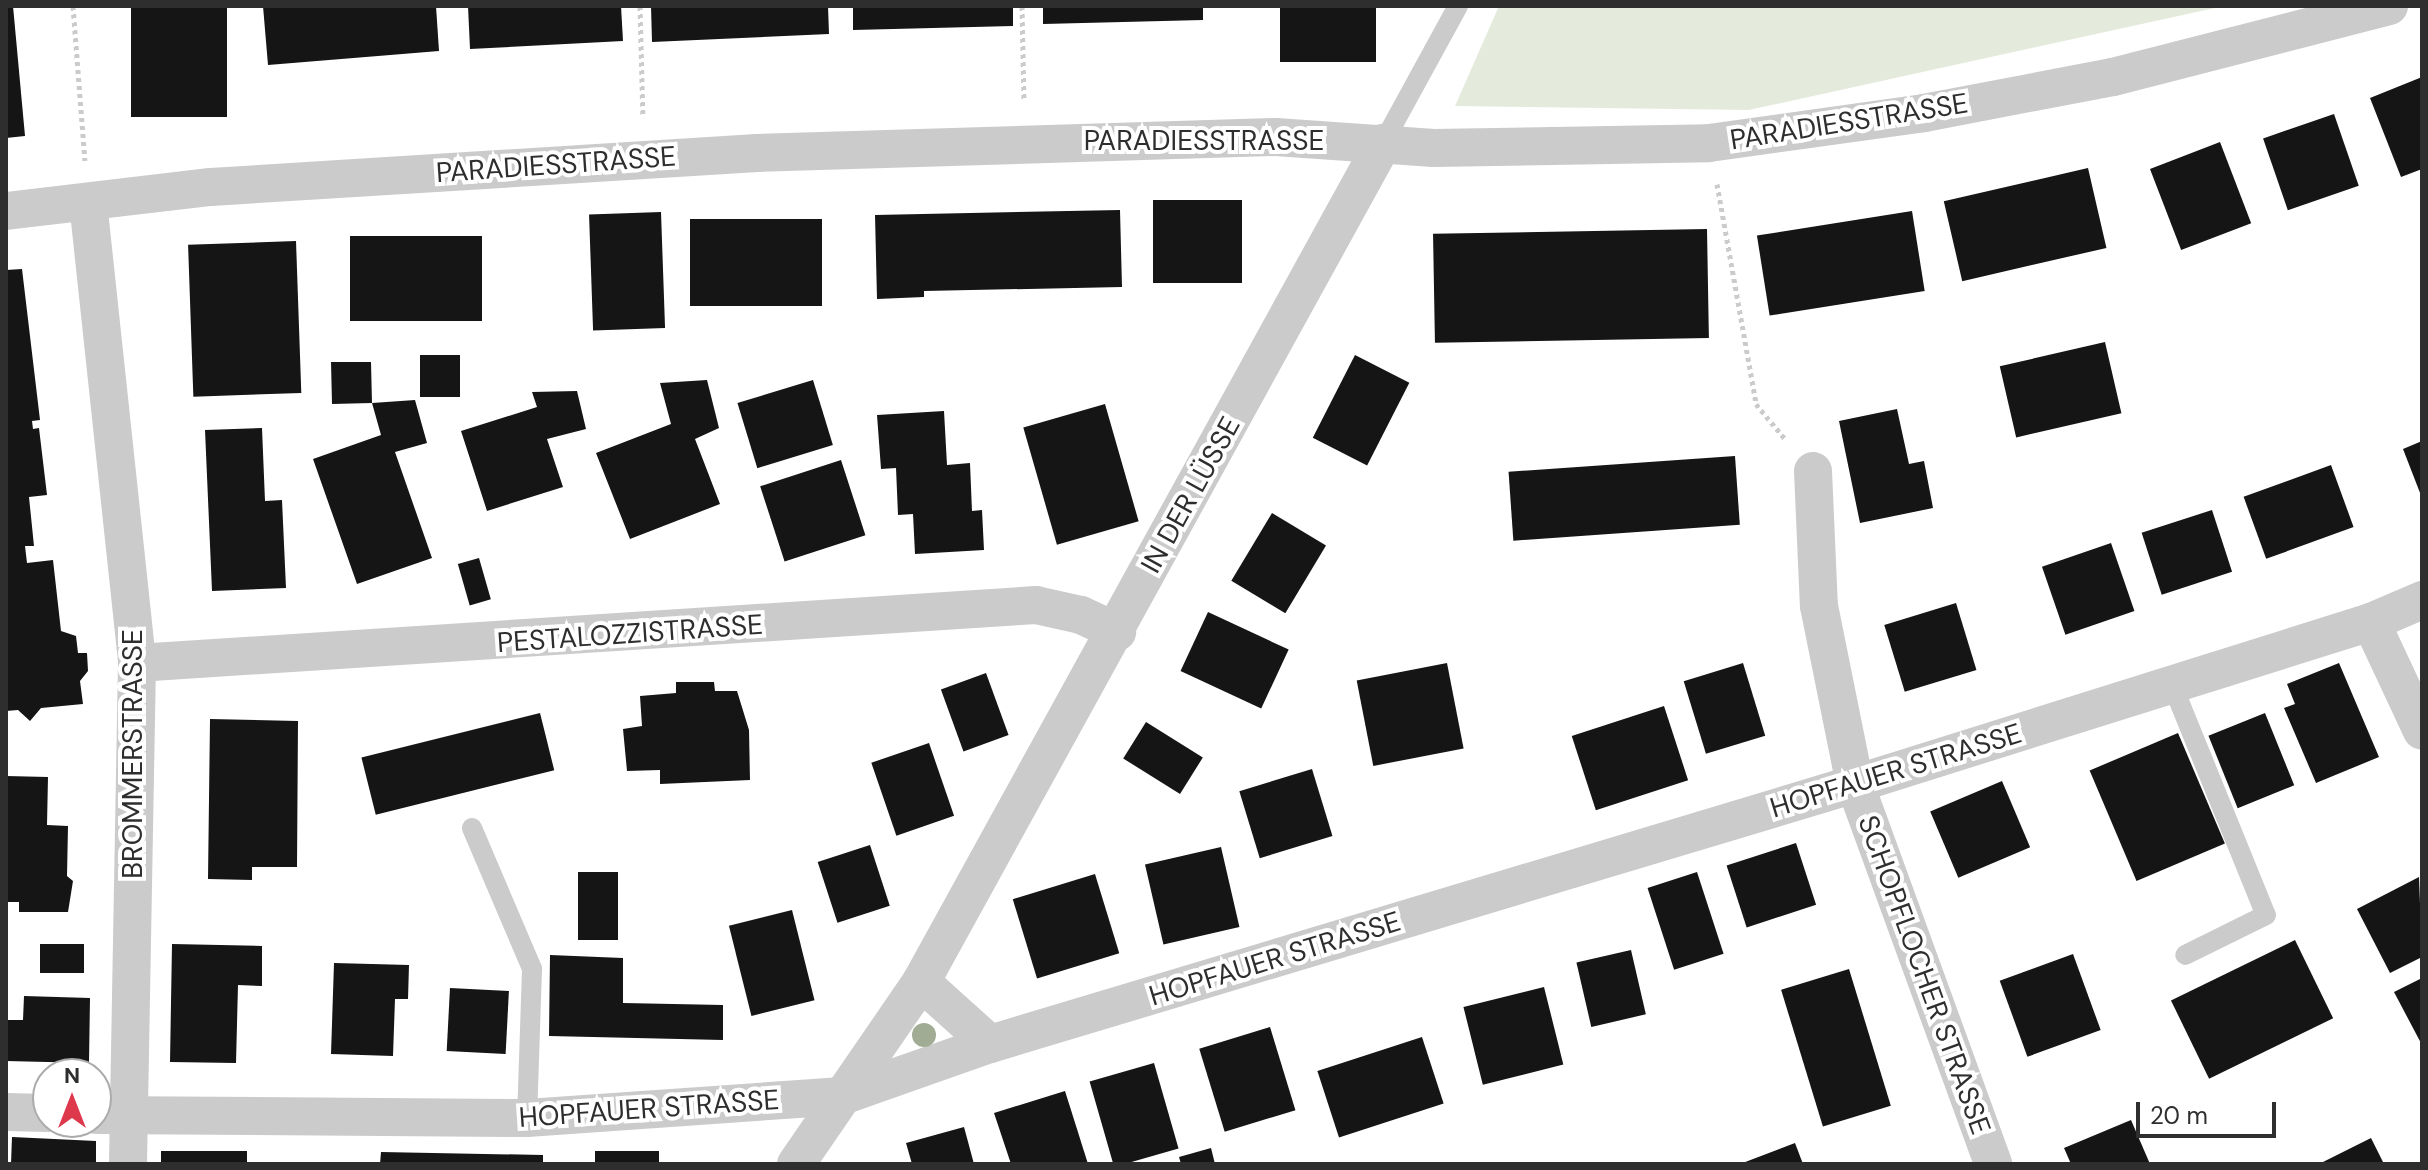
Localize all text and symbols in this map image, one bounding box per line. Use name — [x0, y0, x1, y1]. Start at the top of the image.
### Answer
street label: PARADIESSTRASSE — [1728, 87, 1970, 157]
street label: PARADIESSTRASSE — [1084, 124, 1324, 158]
street label: PARADIESSTRASSE — [435, 140, 677, 190]
street label: IN DER LÜSSE — [1134, 411, 1248, 579]
street label: PESTALOZZISTRASSE — [496, 608, 764, 660]
street label: BROMMERSTRASSE — [116, 629, 150, 879]
street label: HOPFAUER STRASSE — [1766, 717, 2026, 825]
street label: SCHOPFLOCHER STRASSE — [1851, 811, 1997, 1139]
street label: HOPFAUER STRASSE — [1145, 905, 1405, 1013]
north arrow — [32, 1058, 112, 1138]
text: N — [64, 1061, 80, 1090]
street label: HOPFAUER STRASSE — [518, 1083, 780, 1135]
scale bar — [2140, 1086, 2280, 1136]
text: 20 m — [2150, 1100, 2208, 1131]

